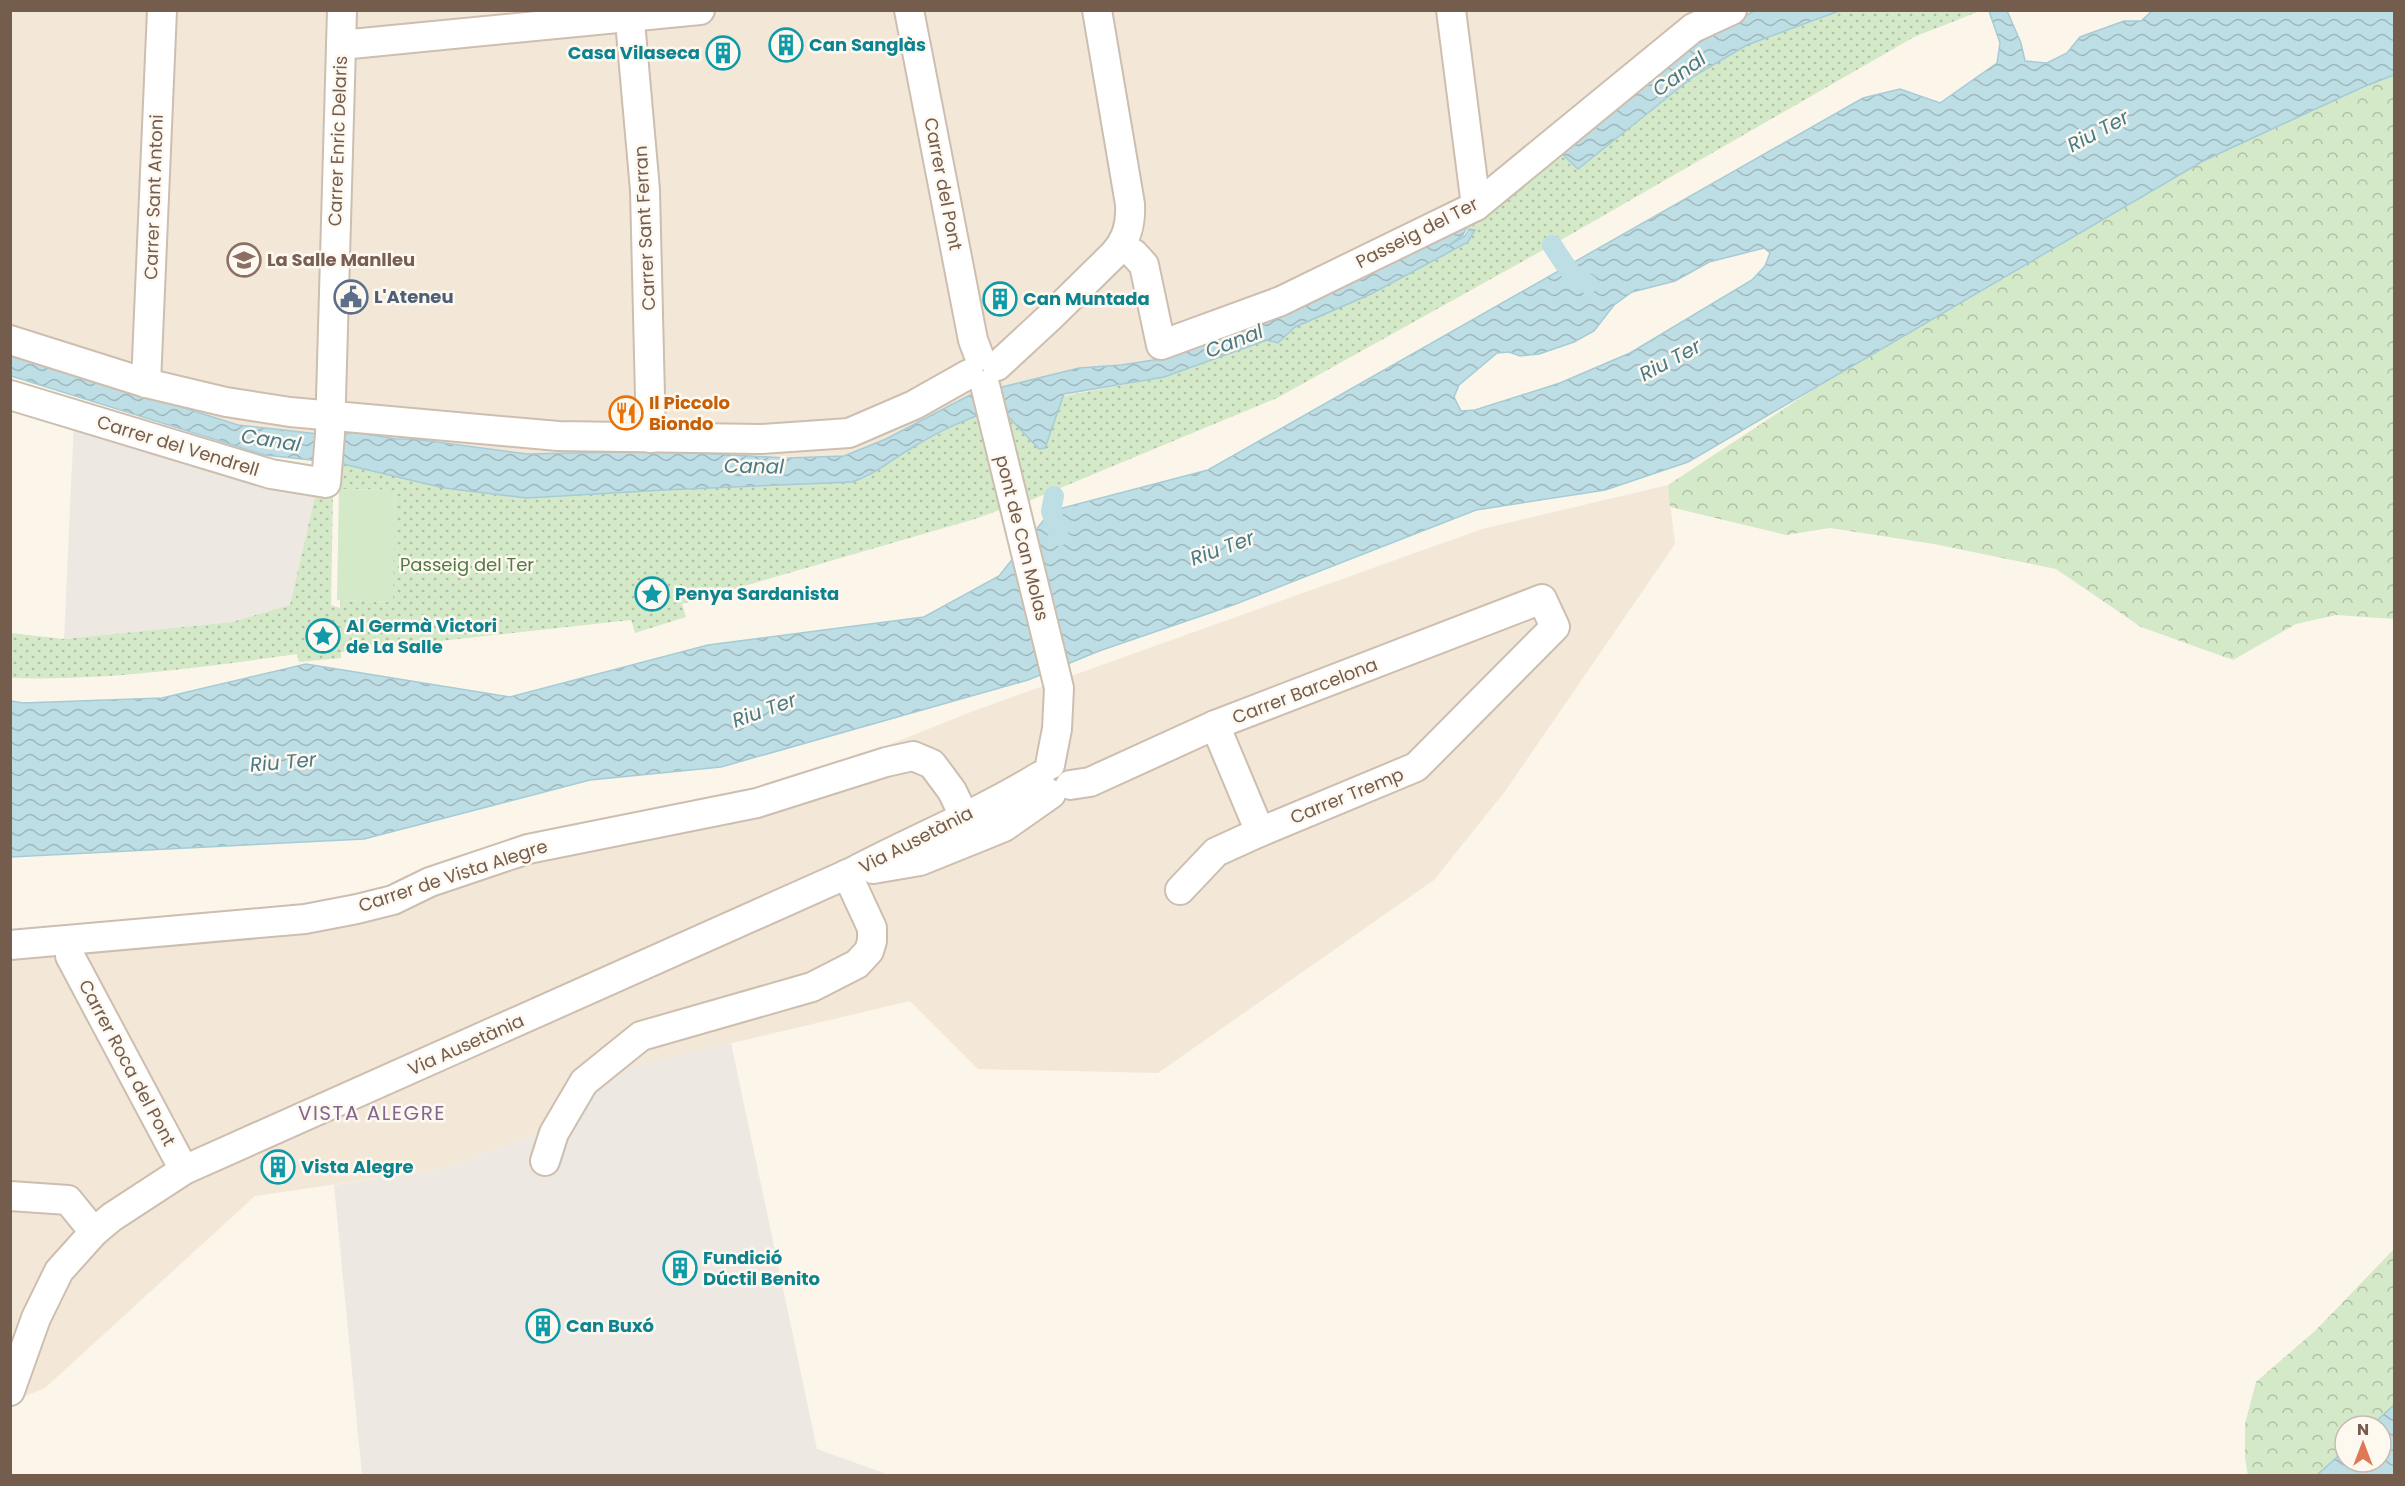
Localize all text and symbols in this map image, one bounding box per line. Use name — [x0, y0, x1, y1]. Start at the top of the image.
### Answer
building icon: Can Sanglàs — [768, 27, 804, 63]
place label: Can Sanglàs — [809, 32, 926, 57]
building icon: Casa Vilaseca — [705, 35, 741, 71]
place label: Casa Vilaseca — [568, 40, 700, 65]
water label: Canal — [1646, 45, 1712, 103]
street label: Carrer Enric Delaris — [322, 55, 353, 227]
water label: Riu Ter — [2062, 103, 2134, 159]
street label: Carrer Sant Antoni — [138, 114, 169, 280]
street label: Carrer del Pont — [918, 115, 969, 252]
street label: Carrer Sant Ferran — [628, 145, 661, 311]
street label: Passeig del Ter — [1351, 191, 1482, 274]
school or university icon: La Salle Manlleu — [226, 242, 262, 278]
place label: La Salle Manlleu — [267, 247, 415, 272]
public building icon: L'Ateneu — [333, 279, 369, 315]
building icon: Can Muntada — [982, 281, 1018, 317]
place label: L'Ateneu — [374, 284, 454, 309]
place label: Can Muntada — [1023, 286, 1150, 311]
water label: Canal — [1201, 317, 1267, 365]
water label: Riu Ter — [1634, 332, 1706, 388]
place label: Il Piccolo Biondo — [649, 390, 730, 436]
restaurant icon: Il Piccolo Biondo — [608, 395, 644, 431]
street label: Carrer del Vendrell — [94, 409, 262, 482]
water label: Canal — [239, 421, 303, 459]
water label: Canal — [724, 451, 784, 481]
street label: pont de Can Molas — [990, 452, 1055, 623]
water label: Riu Ter — [1186, 523, 1259, 573]
park label: Passeig del Ter — [400, 552, 534, 577]
place icon: Penya Sardanista — [634, 576, 670, 612]
place label: Penya Sardanista — [675, 581, 839, 606]
place label: Al Germà Victori de La Salle — [346, 613, 497, 659]
place icon: Al Germà Victori de La Salle — [305, 618, 341, 654]
street label: Carrer Barcelona — [1229, 651, 1381, 730]
water label: Riu Ter — [728, 685, 801, 735]
water label: Riu Ter — [249, 745, 318, 779]
street label: Carrer Tremp — [1286, 761, 1407, 830]
street label: Via Ausetània — [855, 800, 977, 879]
street label: Carrer de Vista Alegre — [355, 833, 551, 918]
street label: Carrer Roca del Pont — [73, 975, 182, 1150]
street label: Via Ausetània — [404, 1008, 528, 1081]
district label: VISTA ALEGRE — [298, 1099, 446, 1127]
building icon: Vista Alegre — [260, 1149, 296, 1185]
place label: Vista Alegre — [301, 1154, 414, 1179]
place label: Fundició Dúctil Benito — [703, 1245, 820, 1291]
building icon: Fundició Dúctil Benito — [662, 1250, 698, 1286]
building icon: Can Buxó — [525, 1308, 561, 1344]
place label: Can Buxó — [566, 1313, 654, 1338]
north arrow — [2333, 1414, 2393, 1474]
text: N — [2357, 1418, 2369, 1441]

